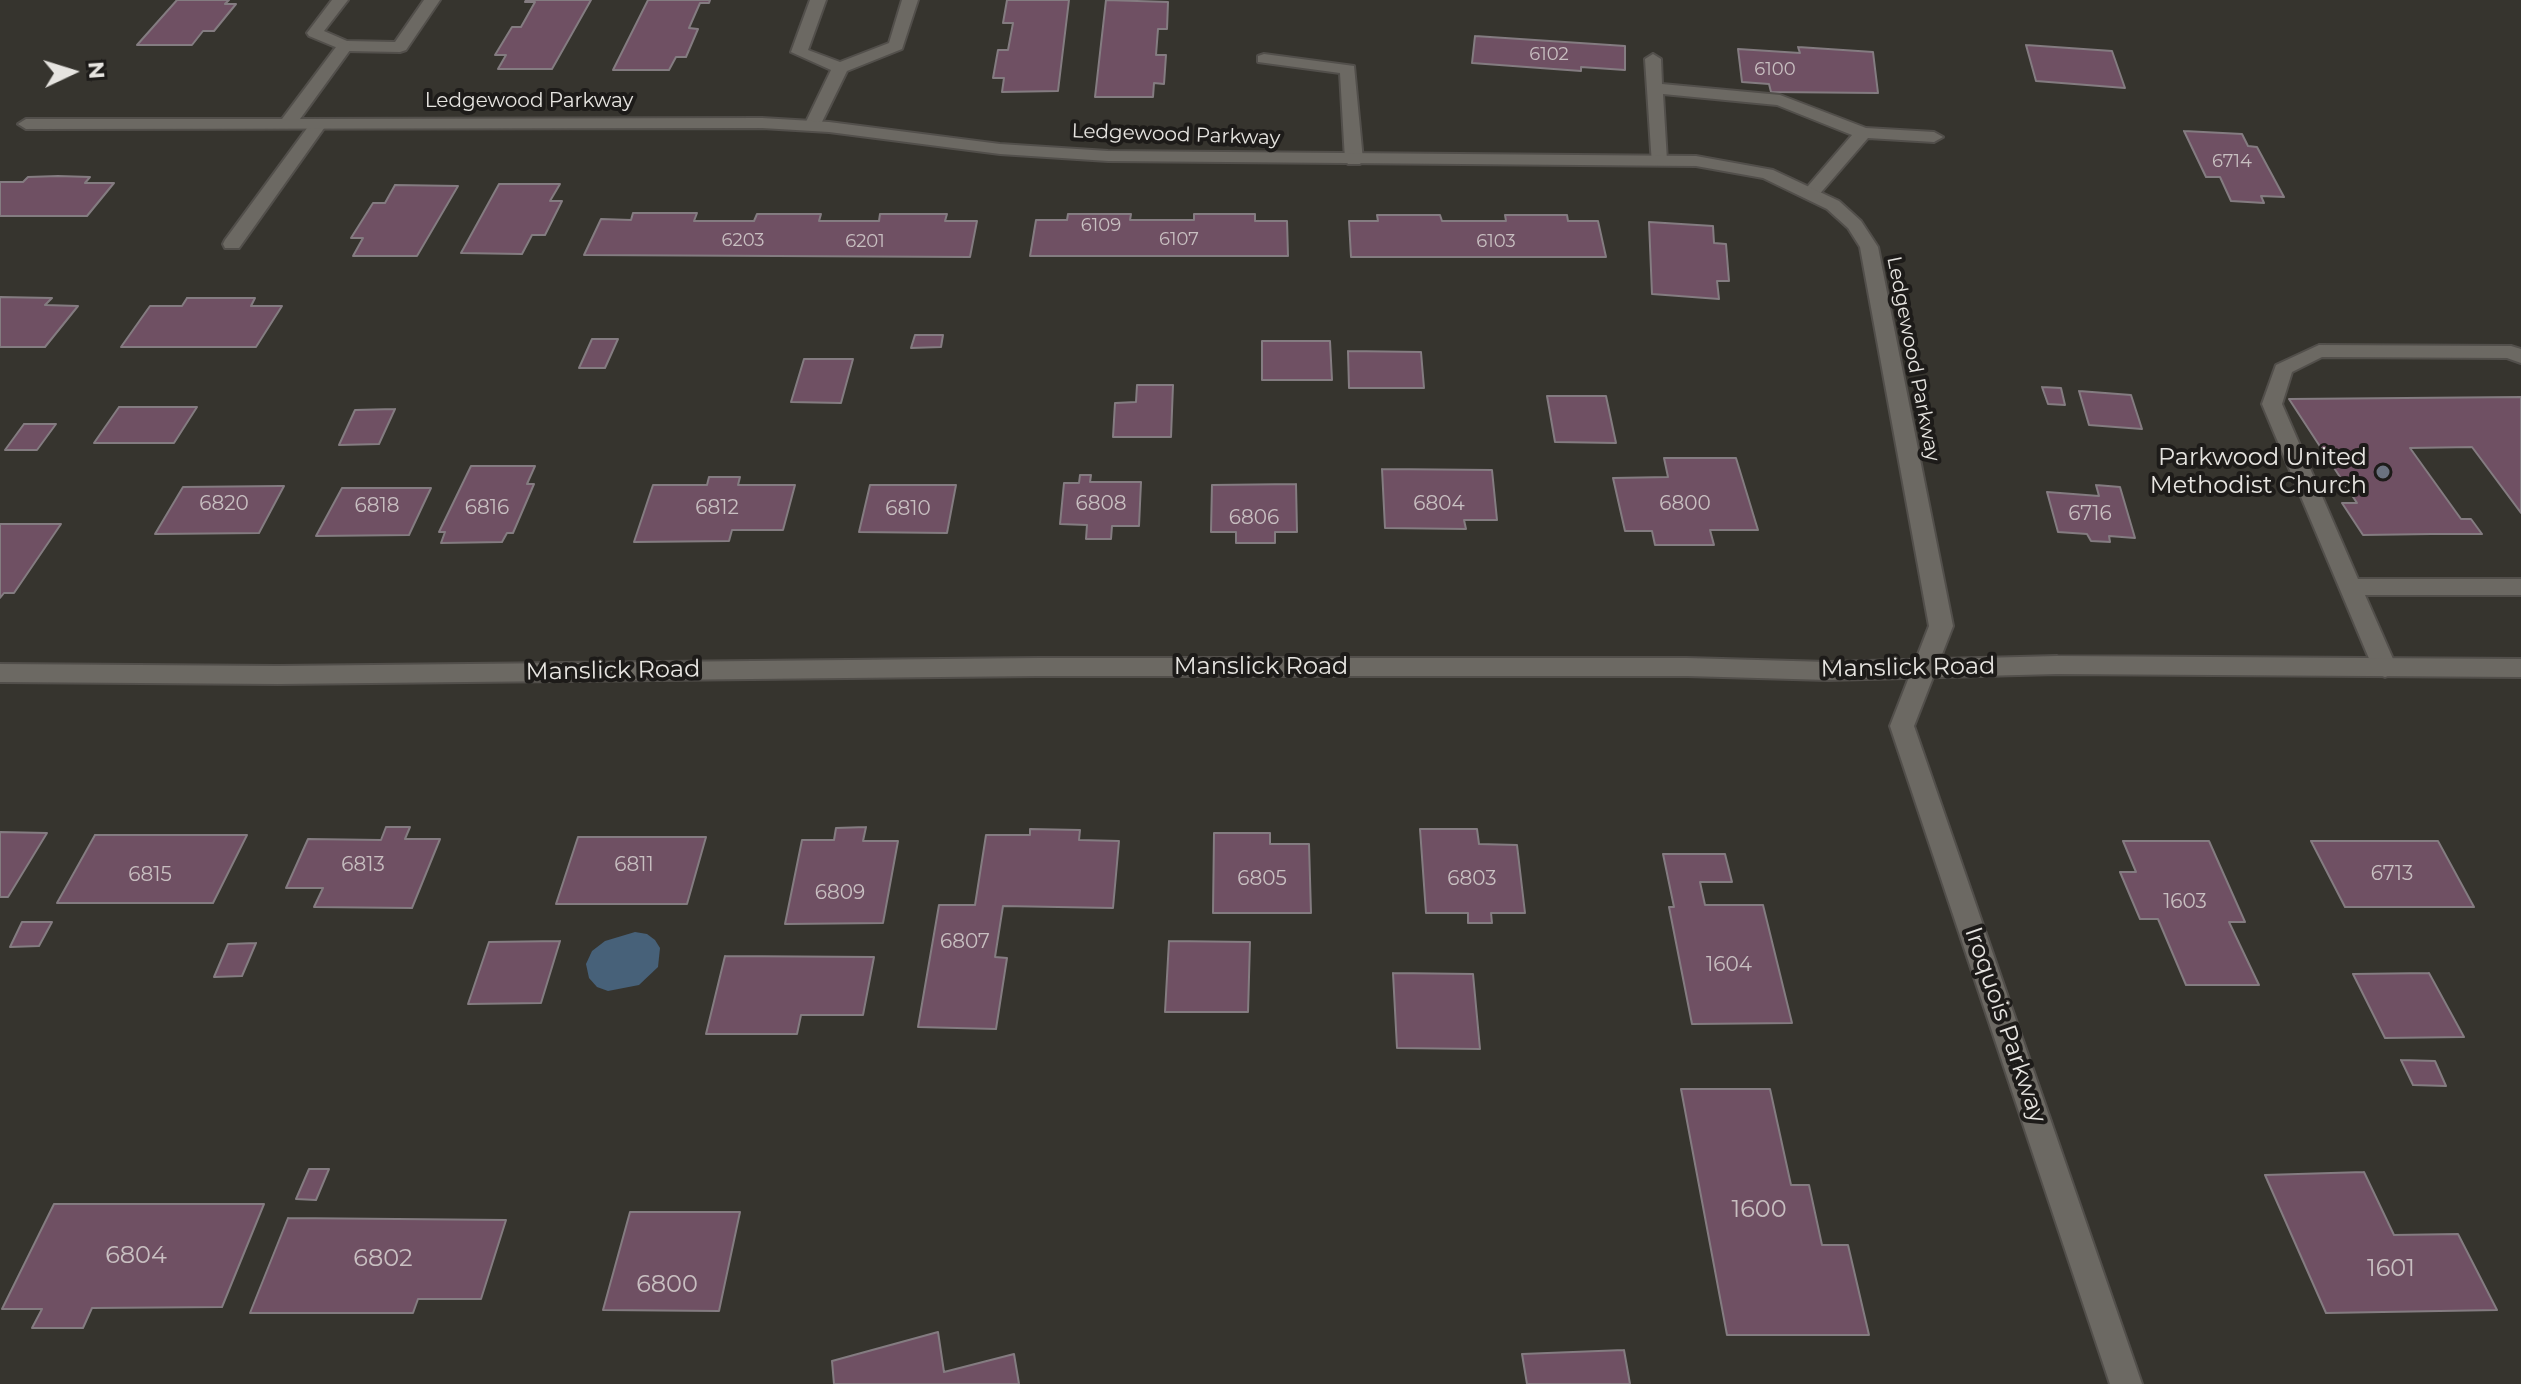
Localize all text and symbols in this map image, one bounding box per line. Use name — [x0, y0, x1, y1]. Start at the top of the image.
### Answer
north arrow — [32, 32, 112, 112]
house number: 6102 — [1529, 44, 1569, 66]
house number: 6100 — [1754, 59, 1796, 81]
text: N — [82, 60, 111, 80]
street label: Ledgewood Parkway — [425, 89, 633, 113]
street label: Ledgewood Parkway — [1071, 119, 1281, 151]
house number: 6714 — [2212, 151, 2252, 173]
house number: 6109 — [1081, 215, 1121, 237]
house number: 6107 — [1159, 229, 1199, 251]
house number: 6203 — [721, 230, 765, 252]
house number: 6201 — [845, 231, 885, 253]
house number: 6103 — [1476, 231, 1516, 253]
street label: Ledgewood Parkway — [1881, 254, 1945, 464]
place label: Parkwood United Methodist Church — [2150, 444, 2367, 500]
marker: Parkwood United Methodist Church — [2374, 463, 2392, 481]
house number: 6820 — [199, 492, 249, 516]
house number: 6808 — [1076, 492, 1126, 516]
house number: 6804 — [1413, 492, 1465, 516]
house number: 6800 — [1659, 492, 1711, 516]
house number: 6818 — [355, 494, 399, 518]
house number: 6816 — [465, 496, 509, 520]
house number: 6812 — [695, 496, 739, 520]
house number: 6810 — [885, 497, 931, 521]
house number: 6716 — [2068, 502, 2112, 526]
house number: 6806 — [1229, 506, 1279, 530]
street label: Manslick Road — [1820, 652, 1996, 684]
street label: Manslick Road — [1174, 653, 1348, 681]
street label: Manslick Road — [525, 655, 701, 687]
house number: 6813 — [341, 853, 385, 877]
house number: 6811 — [614, 853, 654, 877]
house number: 6713 — [2371, 862, 2413, 886]
house number: 6815 — [128, 863, 172, 887]
house number: 6805 — [1237, 867, 1287, 891]
house number: 6803 — [1447, 867, 1497, 891]
house number: 6809 — [815, 881, 865, 905]
house number: 1603 — [2163, 890, 2207, 914]
street label: Iroquois Parkway — [1958, 923, 2052, 1127]
house number: 6807 — [940, 930, 990, 954]
house number: 1604 — [1706, 953, 1752, 977]
house number: 1600 — [1731, 1196, 1787, 1224]
house number: 6804 — [105, 1242, 167, 1270]
house number: 6802 — [353, 1245, 413, 1273]
house number: 1601 — [2367, 1255, 2415, 1283]
house number: 6800 — [636, 1271, 698, 1299]

